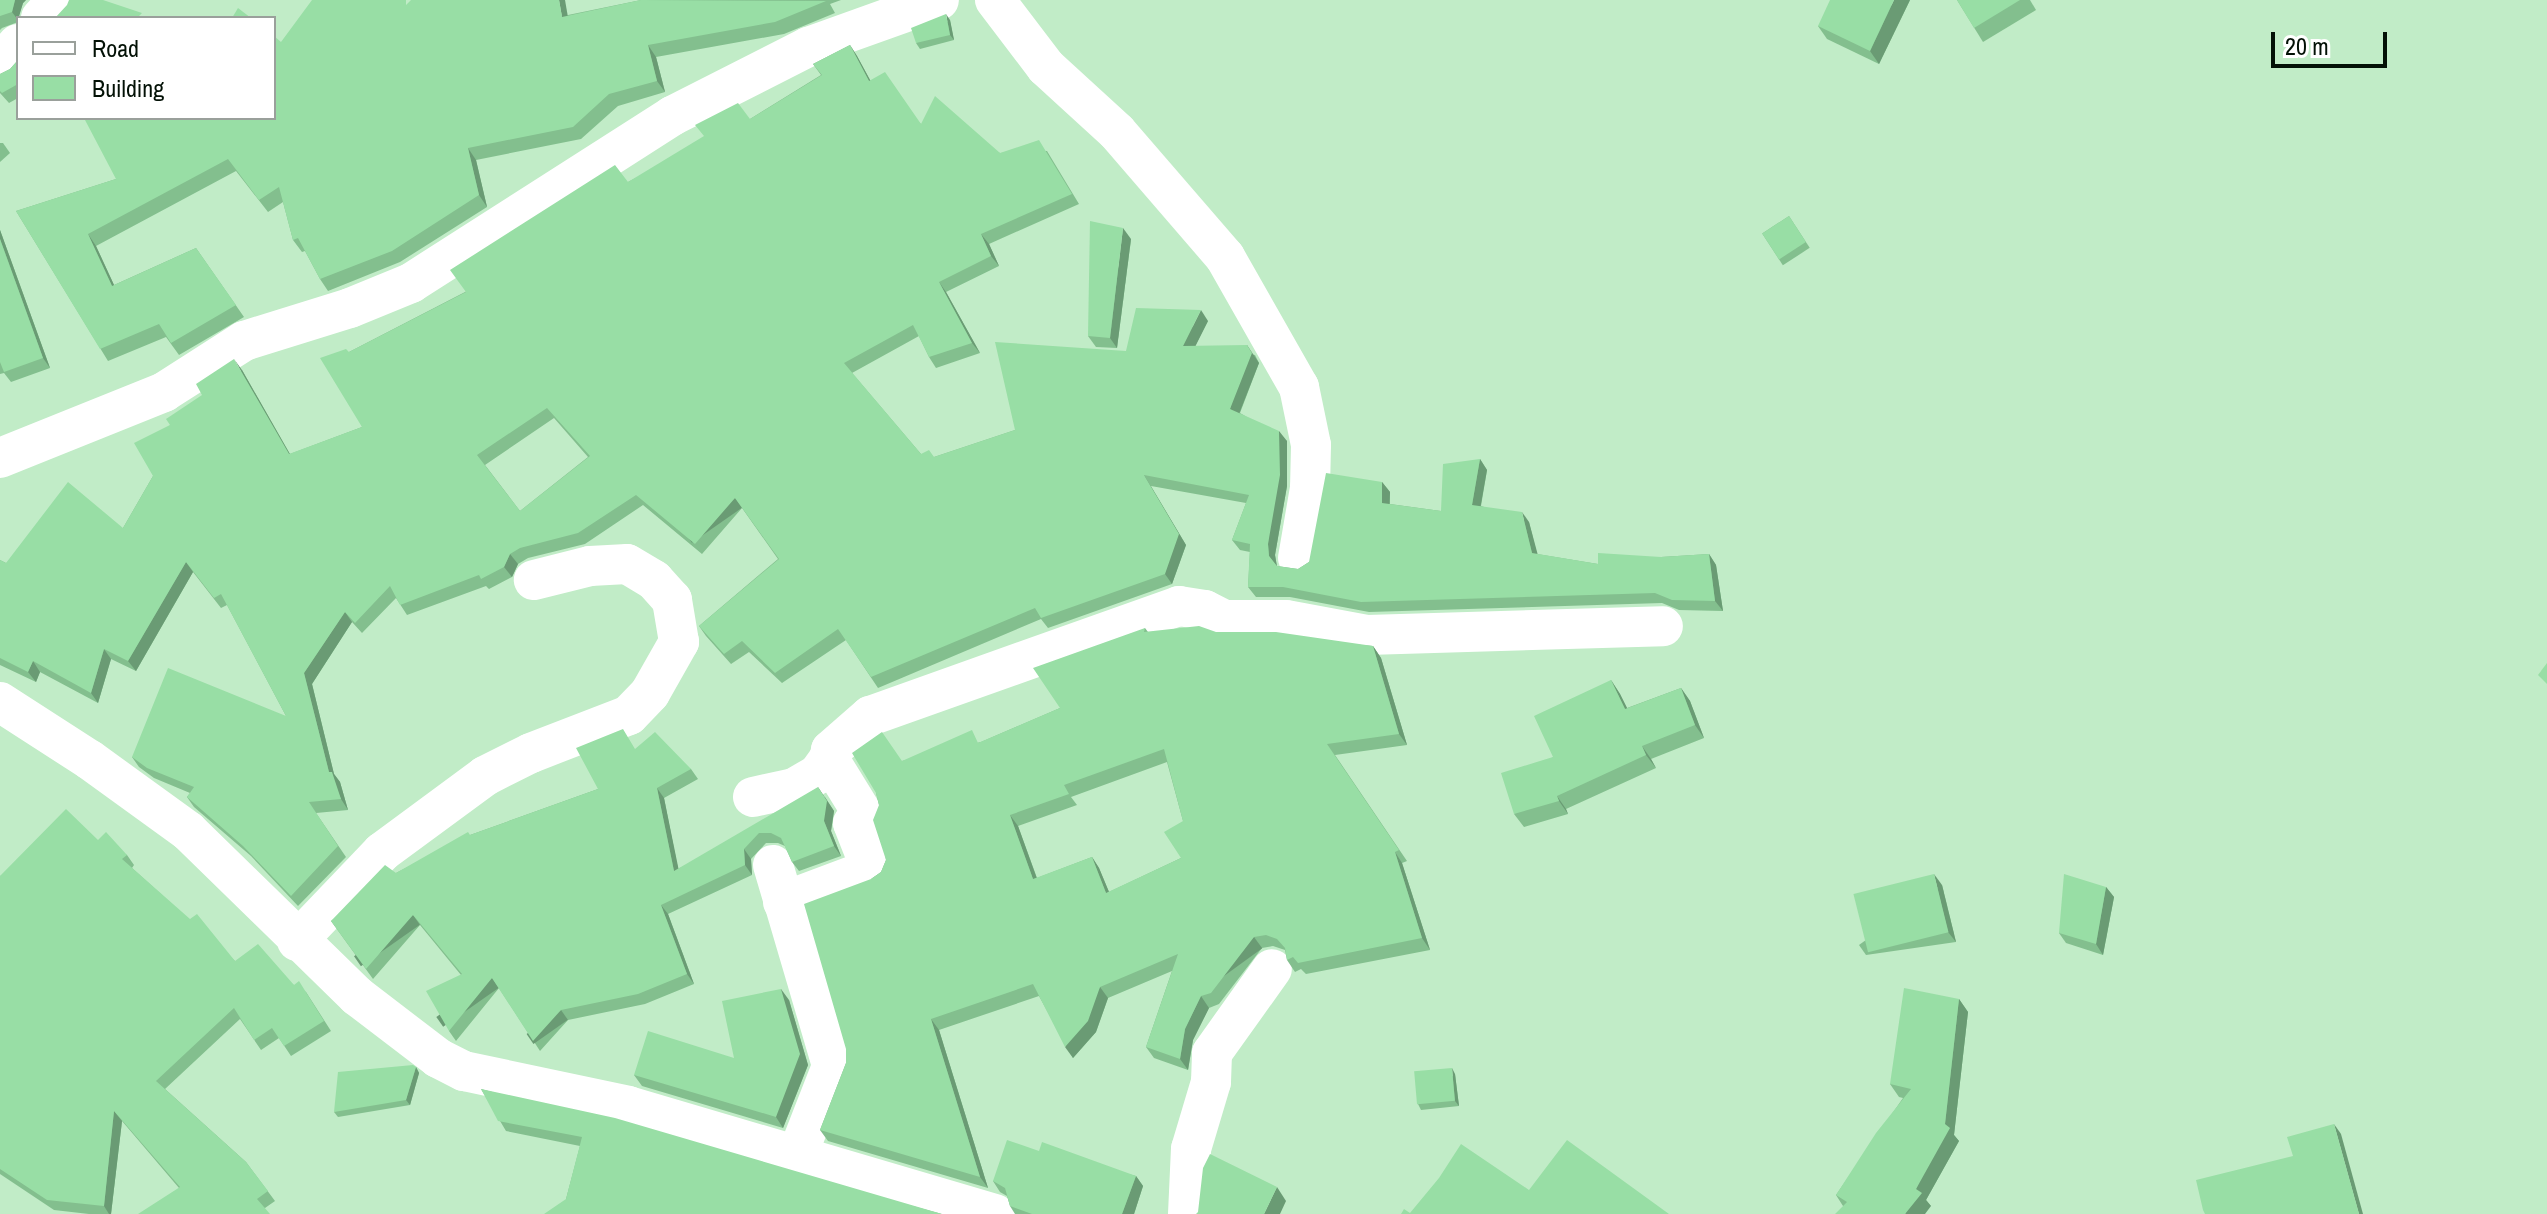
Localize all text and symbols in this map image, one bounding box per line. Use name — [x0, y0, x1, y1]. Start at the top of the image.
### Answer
legend — [16, 16, 276, 120]
scale bar — [2275, 16, 2391, 66]
text: 20 m — [2285, 30, 2329, 62]
text: Road — [92, 32, 139, 64]
text: Building — [92, 72, 164, 104]

